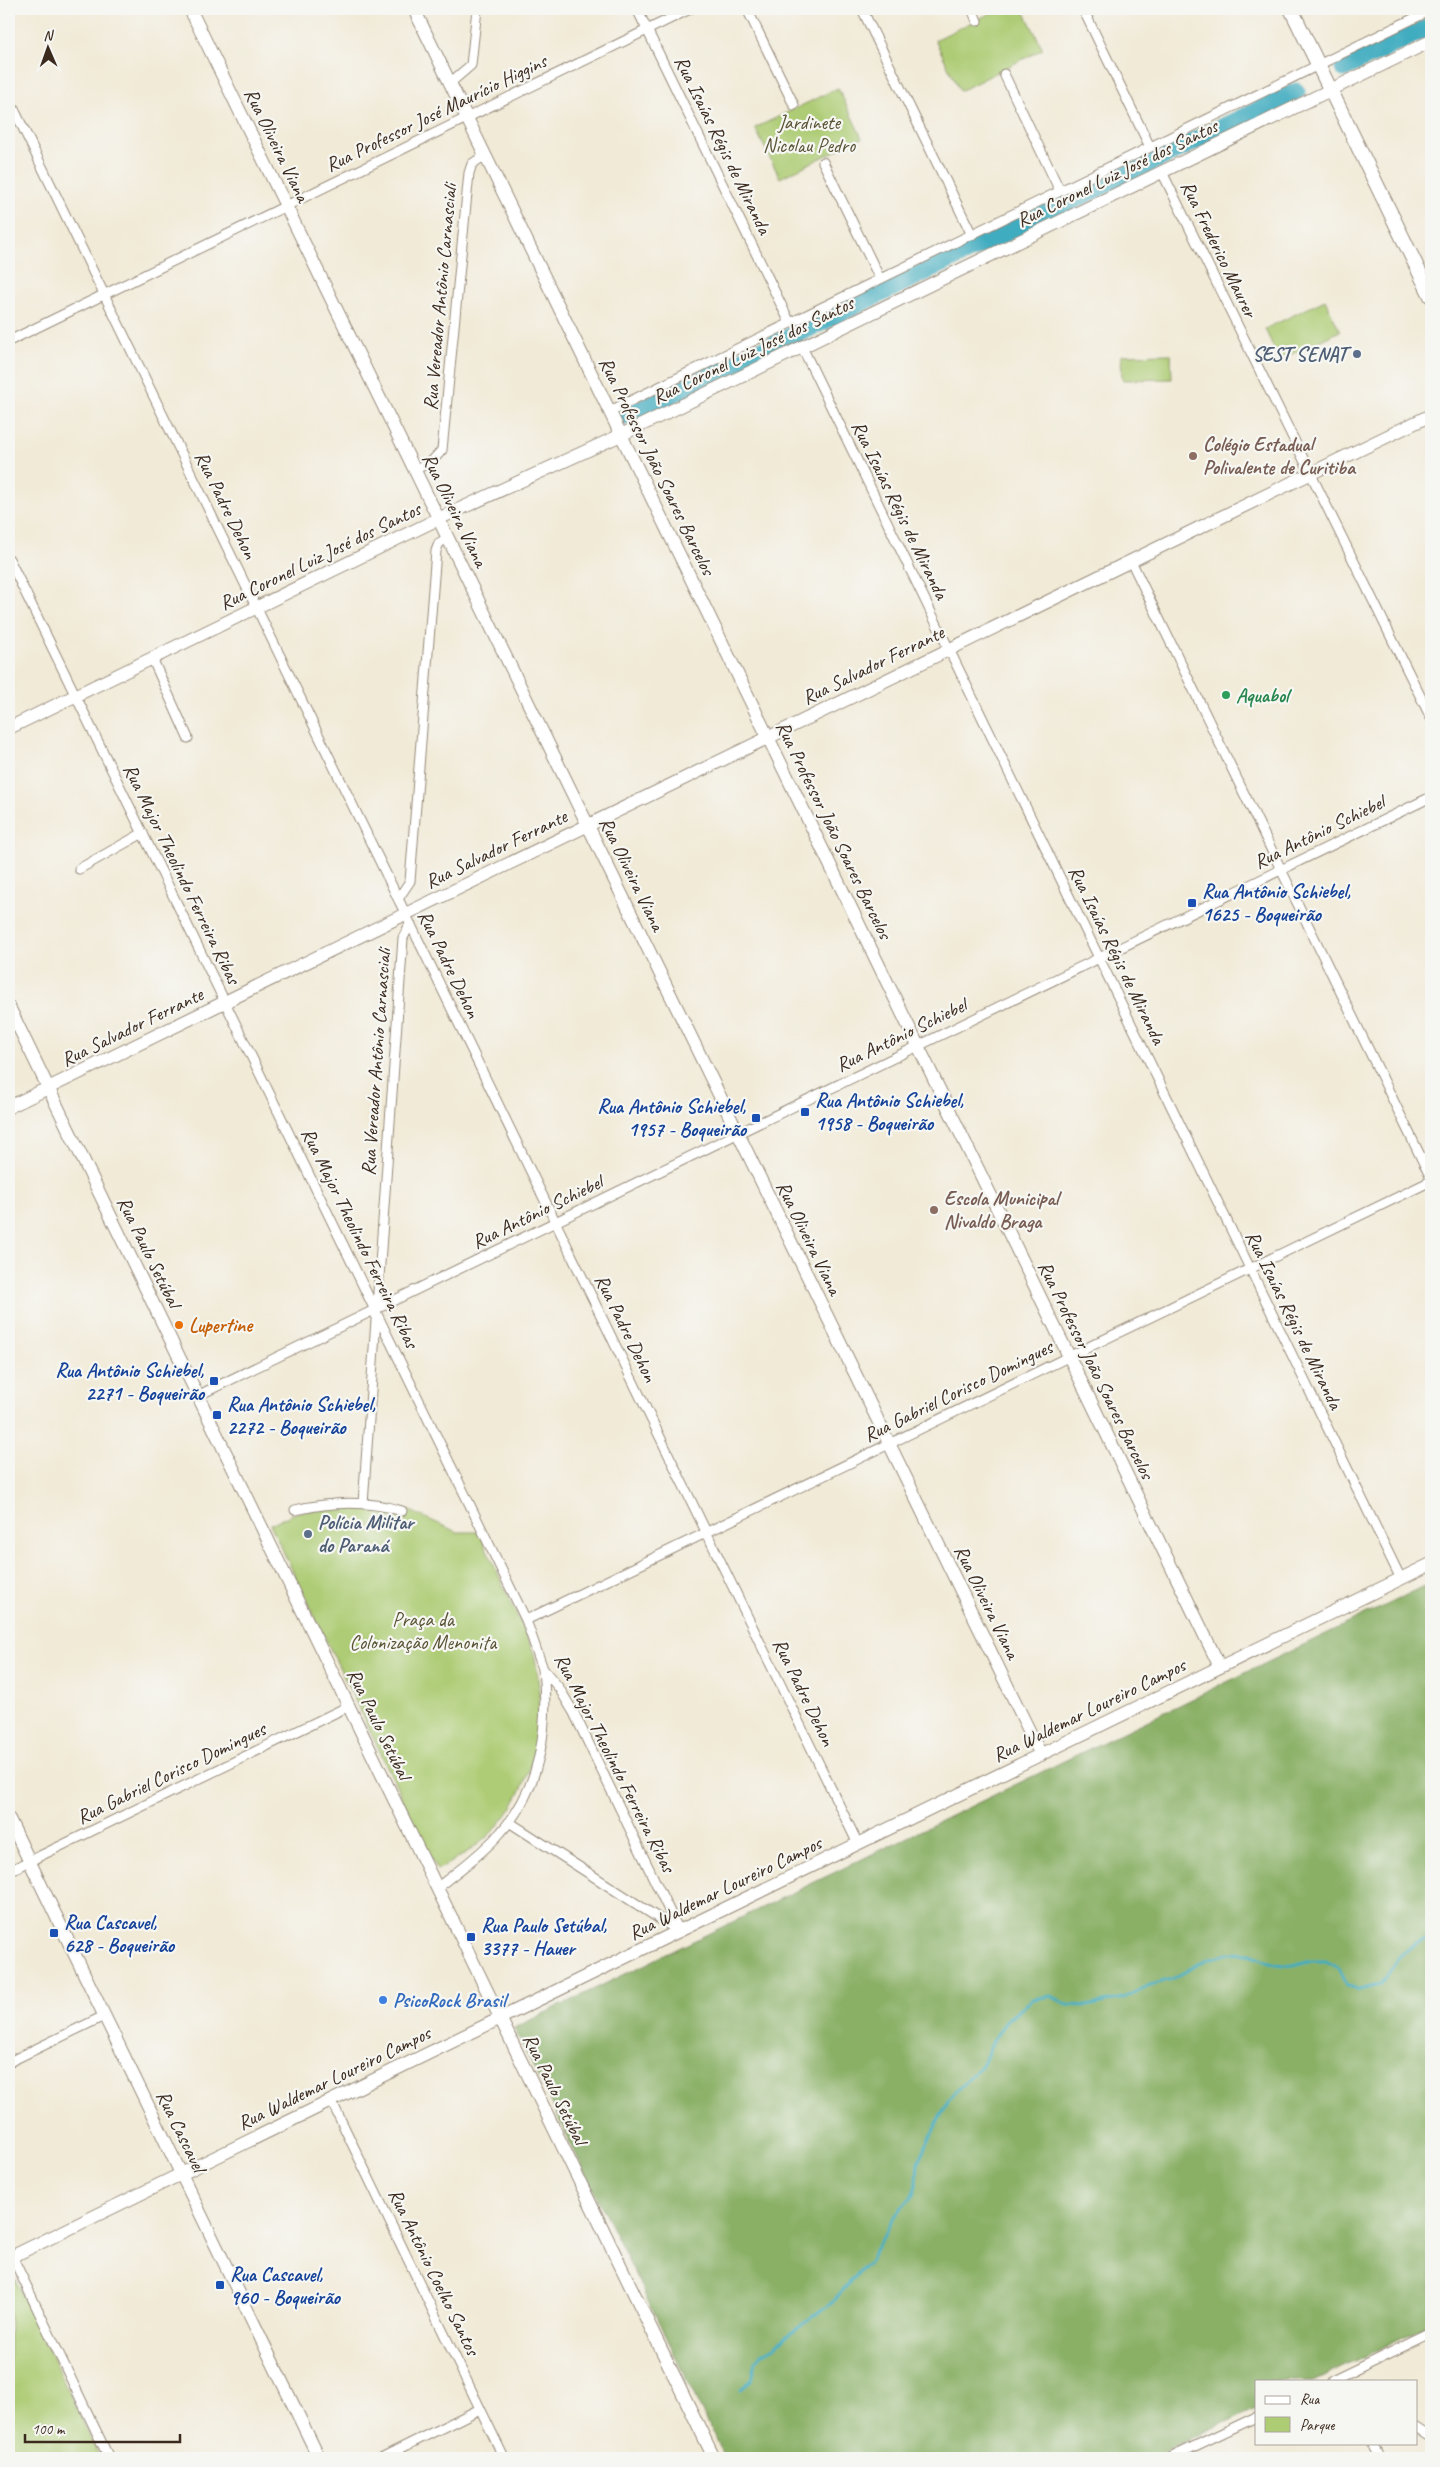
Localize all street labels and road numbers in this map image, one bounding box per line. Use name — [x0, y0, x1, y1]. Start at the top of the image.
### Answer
street label: Rua Professor José Maurício Higgins — [321, 48, 553, 178]
street label: Rua Isaías Régis de Miranda — [669, 52, 778, 240]
street label: Rua Oliveira Viana — [239, 84, 316, 208]
street label: Rua Coronel Luiz José dos Santos — [1012, 112, 1224, 233]
street label: Rua Frederico Maurer — [1175, 177, 1264, 323]
street label: Rua Vereador Antônio Carnasciali — [418, 180, 463, 411]
street label: Rua Coronel Luiz José dos Santos — [648, 289, 860, 410]
street label: Rua Professor João Soares Barcelos — [593, 353, 722, 581]
street label: Rua Isaías Régis de Miranda — [846, 417, 955, 605]
street label: Rua Padre Dehon — [189, 447, 263, 564]
street label: Rua Oliveira Viana — [417, 449, 494, 573]
street label: Rua Coronel Luiz José dos Santos — [215, 495, 427, 616]
street label: Rua Salvador Ferrante — [798, 619, 949, 710]
street label: Rua Professor João Soares Barcelos — [770, 717, 899, 945]
street label: Rua Major Theolindo Ferreira Ribas — [118, 760, 247, 990]
street label: Rua Antônio Schiebel — [1250, 788, 1392, 874]
street label: Rua Salvador Ferrante — [421, 803, 572, 894]
street label: Rua Oliveira Viana — [594, 813, 671, 937]
street label: Rua Isaías Régis de Miranda — [1063, 862, 1172, 1050]
street label: Rua Padre Dehon — [412, 906, 486, 1023]
street label: Rua Vereador Antônio Carnasciali — [356, 945, 397, 1176]
street label: Rua Salvador Ferrante — [57, 981, 208, 1072]
street label: Rua Antônio Schiebel — [832, 991, 974, 1077]
street label: Rua Major Theolindo Ferreira Ribas — [296, 1124, 425, 1354]
street label: Rua Antônio Schiebel — [468, 1168, 610, 1254]
street label: Rua Oliveira Viana — [771, 1177, 848, 1301]
street label: Rua Paulo Setúbal — [111, 1193, 188, 1315]
street label: Rua Isaías Régis de Miranda — [1240, 1227, 1349, 1415]
street label: Rua Professor João Soares Barcelos — [1032, 1257, 1161, 1485]
street label: Rua Padre Dehon — [589, 1270, 663, 1387]
street label: Rua Gabriel Corisco Domingues — [859, 1333, 1058, 1448]
street label: Rua Oliveira Viana — [949, 1541, 1026, 1665]
street label: Rua Padre Dehon — [767, 1634, 841, 1751]
street label: Rua Major Theolindo Ferreira Ribas — [549, 1649, 682, 1879]
street label: Rua Waldemar Loureiro Campos — [988, 1651, 1192, 1768]
street label: Rua Paulo Setúbal — [341, 1665, 418, 1787]
street label: Rua Gabriel Corisco Domingues — [72, 1715, 271, 1830]
street label: Rua Waldemar Loureiro Campos — [624, 1829, 828, 1946]
street label: Rua Waldemar Loureiro Campos — [233, 2019, 437, 2136]
street label: Rua Paulo Setúbal — [517, 2030, 594, 2152]
street label: Rua Cascavel — [151, 2086, 213, 2179]
street label: Rua Antônio Coelho Santos — [383, 2184, 486, 2361]

